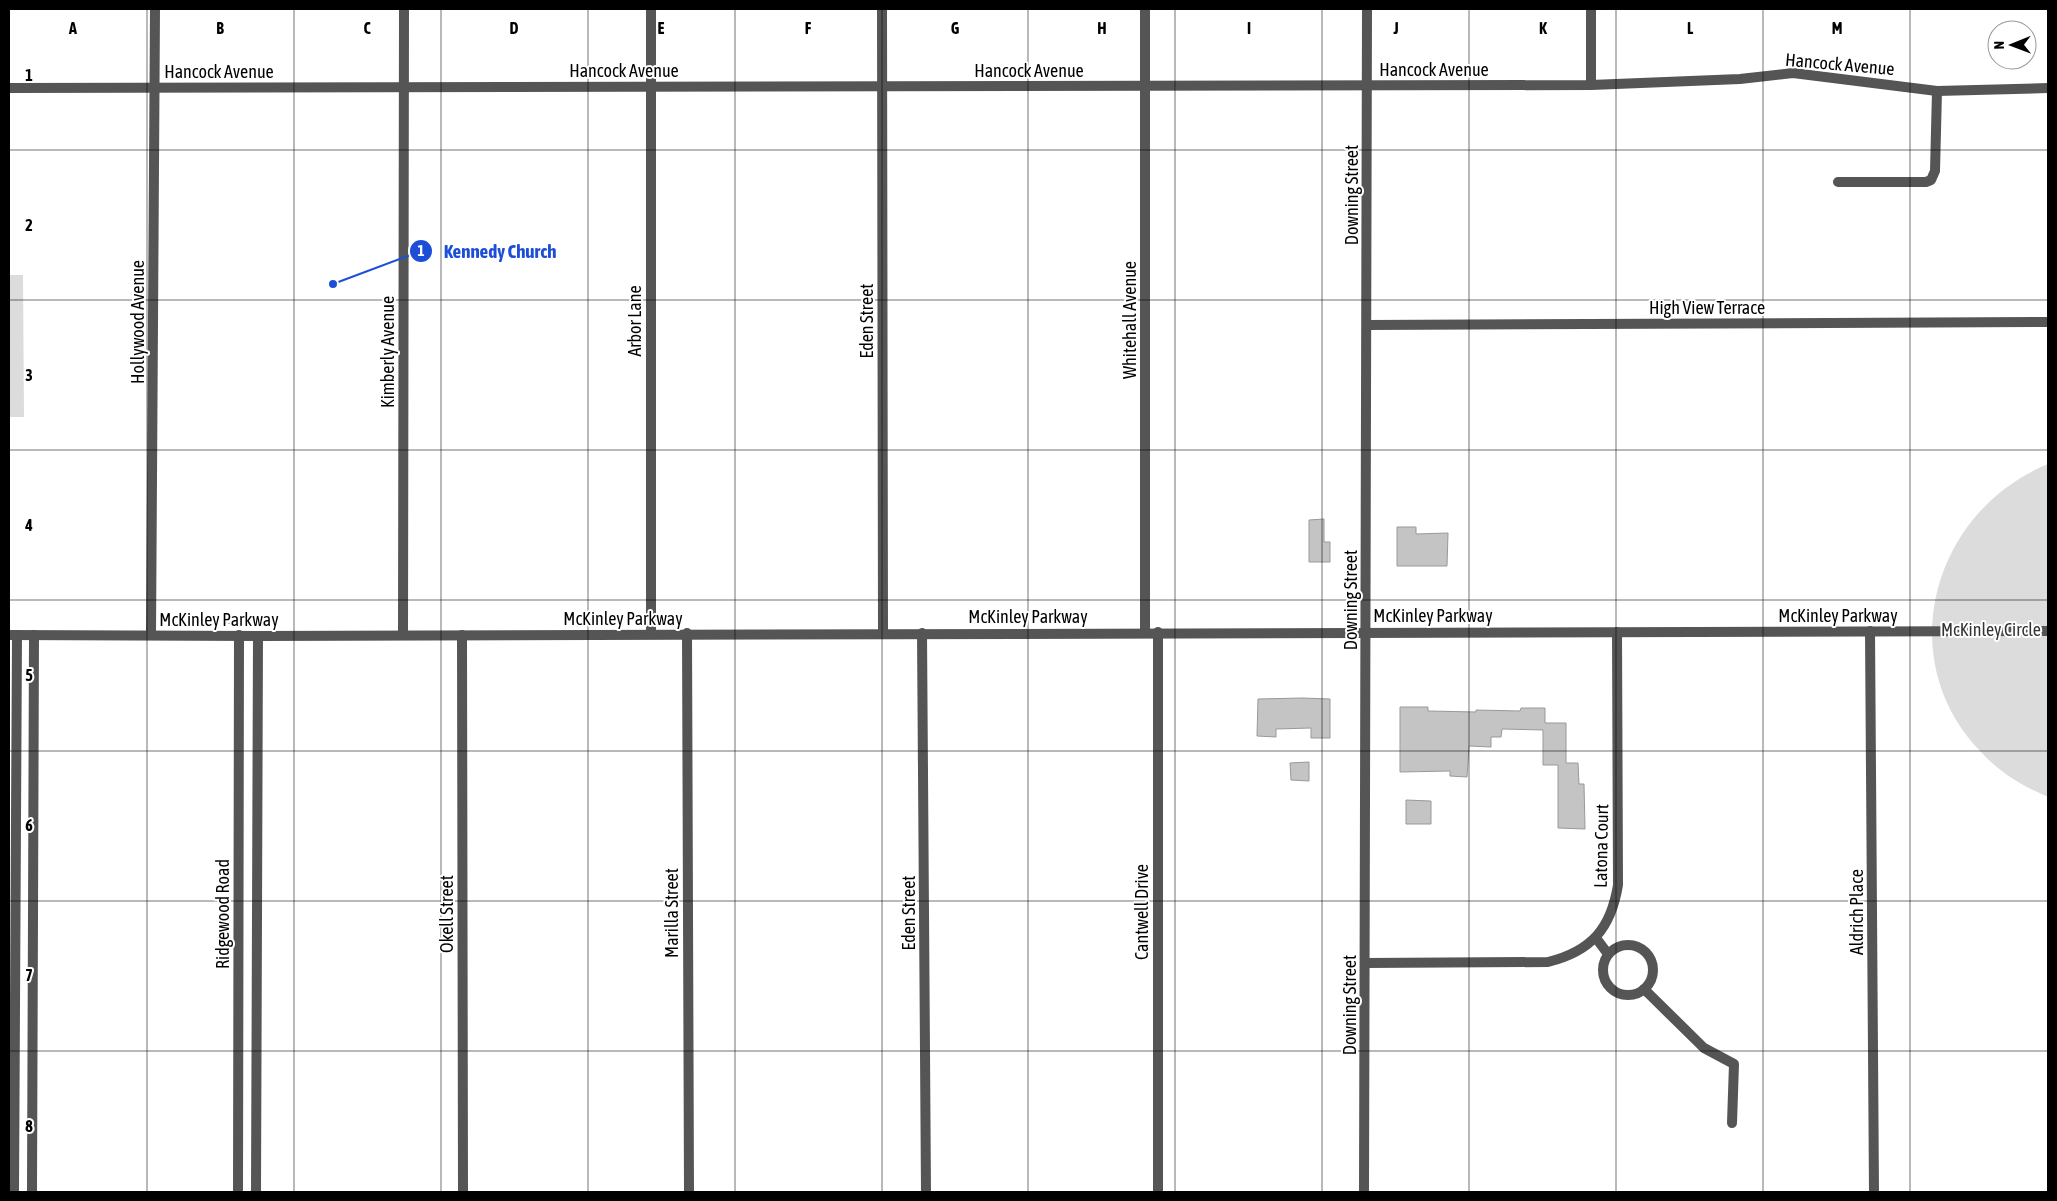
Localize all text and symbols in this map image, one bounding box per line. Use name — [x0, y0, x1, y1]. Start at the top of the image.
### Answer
text: A — [68, 19, 77, 37]
text: B — [216, 19, 224, 37]
text: C — [363, 19, 371, 37]
text: D — [510, 19, 519, 37]
text: E — [658, 19, 665, 37]
text: F — [805, 19, 812, 37]
text: G — [951, 19, 960, 37]
text: H — [1097, 19, 1107, 37]
text: I — [1247, 19, 1251, 37]
text: J — [1392, 19, 1399, 37]
text: K — [1539, 19, 1547, 37]
text: L — [1687, 19, 1694, 37]
text: M — [1832, 19, 1842, 37]
north arrow — [1987, 20, 2037, 70]
text: N — [1991, 41, 2007, 49]
street label: Hancock Avenue — [1785, 49, 1895, 79]
street label: Hancock Avenue — [1379, 59, 1489, 80]
street label: Hancock Avenue — [569, 60, 679, 81]
street label: Hancock Avenue — [974, 60, 1084, 81]
street label: Hancock Avenue — [164, 61, 274, 82]
text: 1 — [25, 66, 33, 84]
street label: Downing Street — [1341, 145, 1362, 245]
text: 2 — [25, 216, 33, 234]
callout: Kennedy Church — [408, 234, 566, 268]
text: Kennedy Church — [444, 240, 556, 262]
text: 1 — [417, 242, 425, 259]
street label: Hollywood Avenue — [127, 260, 148, 384]
street label: Whitehall Avenue — [1119, 261, 1140, 379]
street label: Eden Street — [856, 283, 877, 359]
street label: Arbor Lane — [624, 285, 645, 357]
street label: Kimberly Avenue — [377, 296, 398, 408]
street label: High View Terrace — [1649, 297, 1765, 318]
text: 3 — [25, 366, 33, 384]
text: 4 — [24, 516, 33, 534]
street label: Downing Street — [1340, 550, 1361, 650]
street label: McKinley Parkway — [1373, 605, 1493, 626]
street label: McKinley Parkway — [1778, 605, 1898, 626]
street label: McKinley Parkway — [968, 606, 1088, 627]
street label: McKinley Parkway — [563, 608, 683, 629]
street label: McKinley Parkway — [159, 609, 279, 630]
park label: McKinley Circle — [1941, 619, 2041, 640]
text: 5 — [25, 666, 33, 684]
street label: Latona Court — [1590, 804, 1612, 888]
text: 6 — [25, 816, 33, 834]
street label: Ridgewood Road — [212, 859, 233, 969]
street label: Cantwell Drive — [1131, 864, 1152, 960]
street label: Marilla Street — [661, 868, 682, 958]
street label: Aldrich Place — [1846, 869, 1867, 955]
street label: Okell Street — [436, 875, 457, 953]
street label: Eden Street — [898, 875, 919, 951]
street label: Downing Street — [1339, 955, 1360, 1055]
text: 7 — [25, 966, 33, 984]
text: 8 — [25, 1117, 33, 1135]

